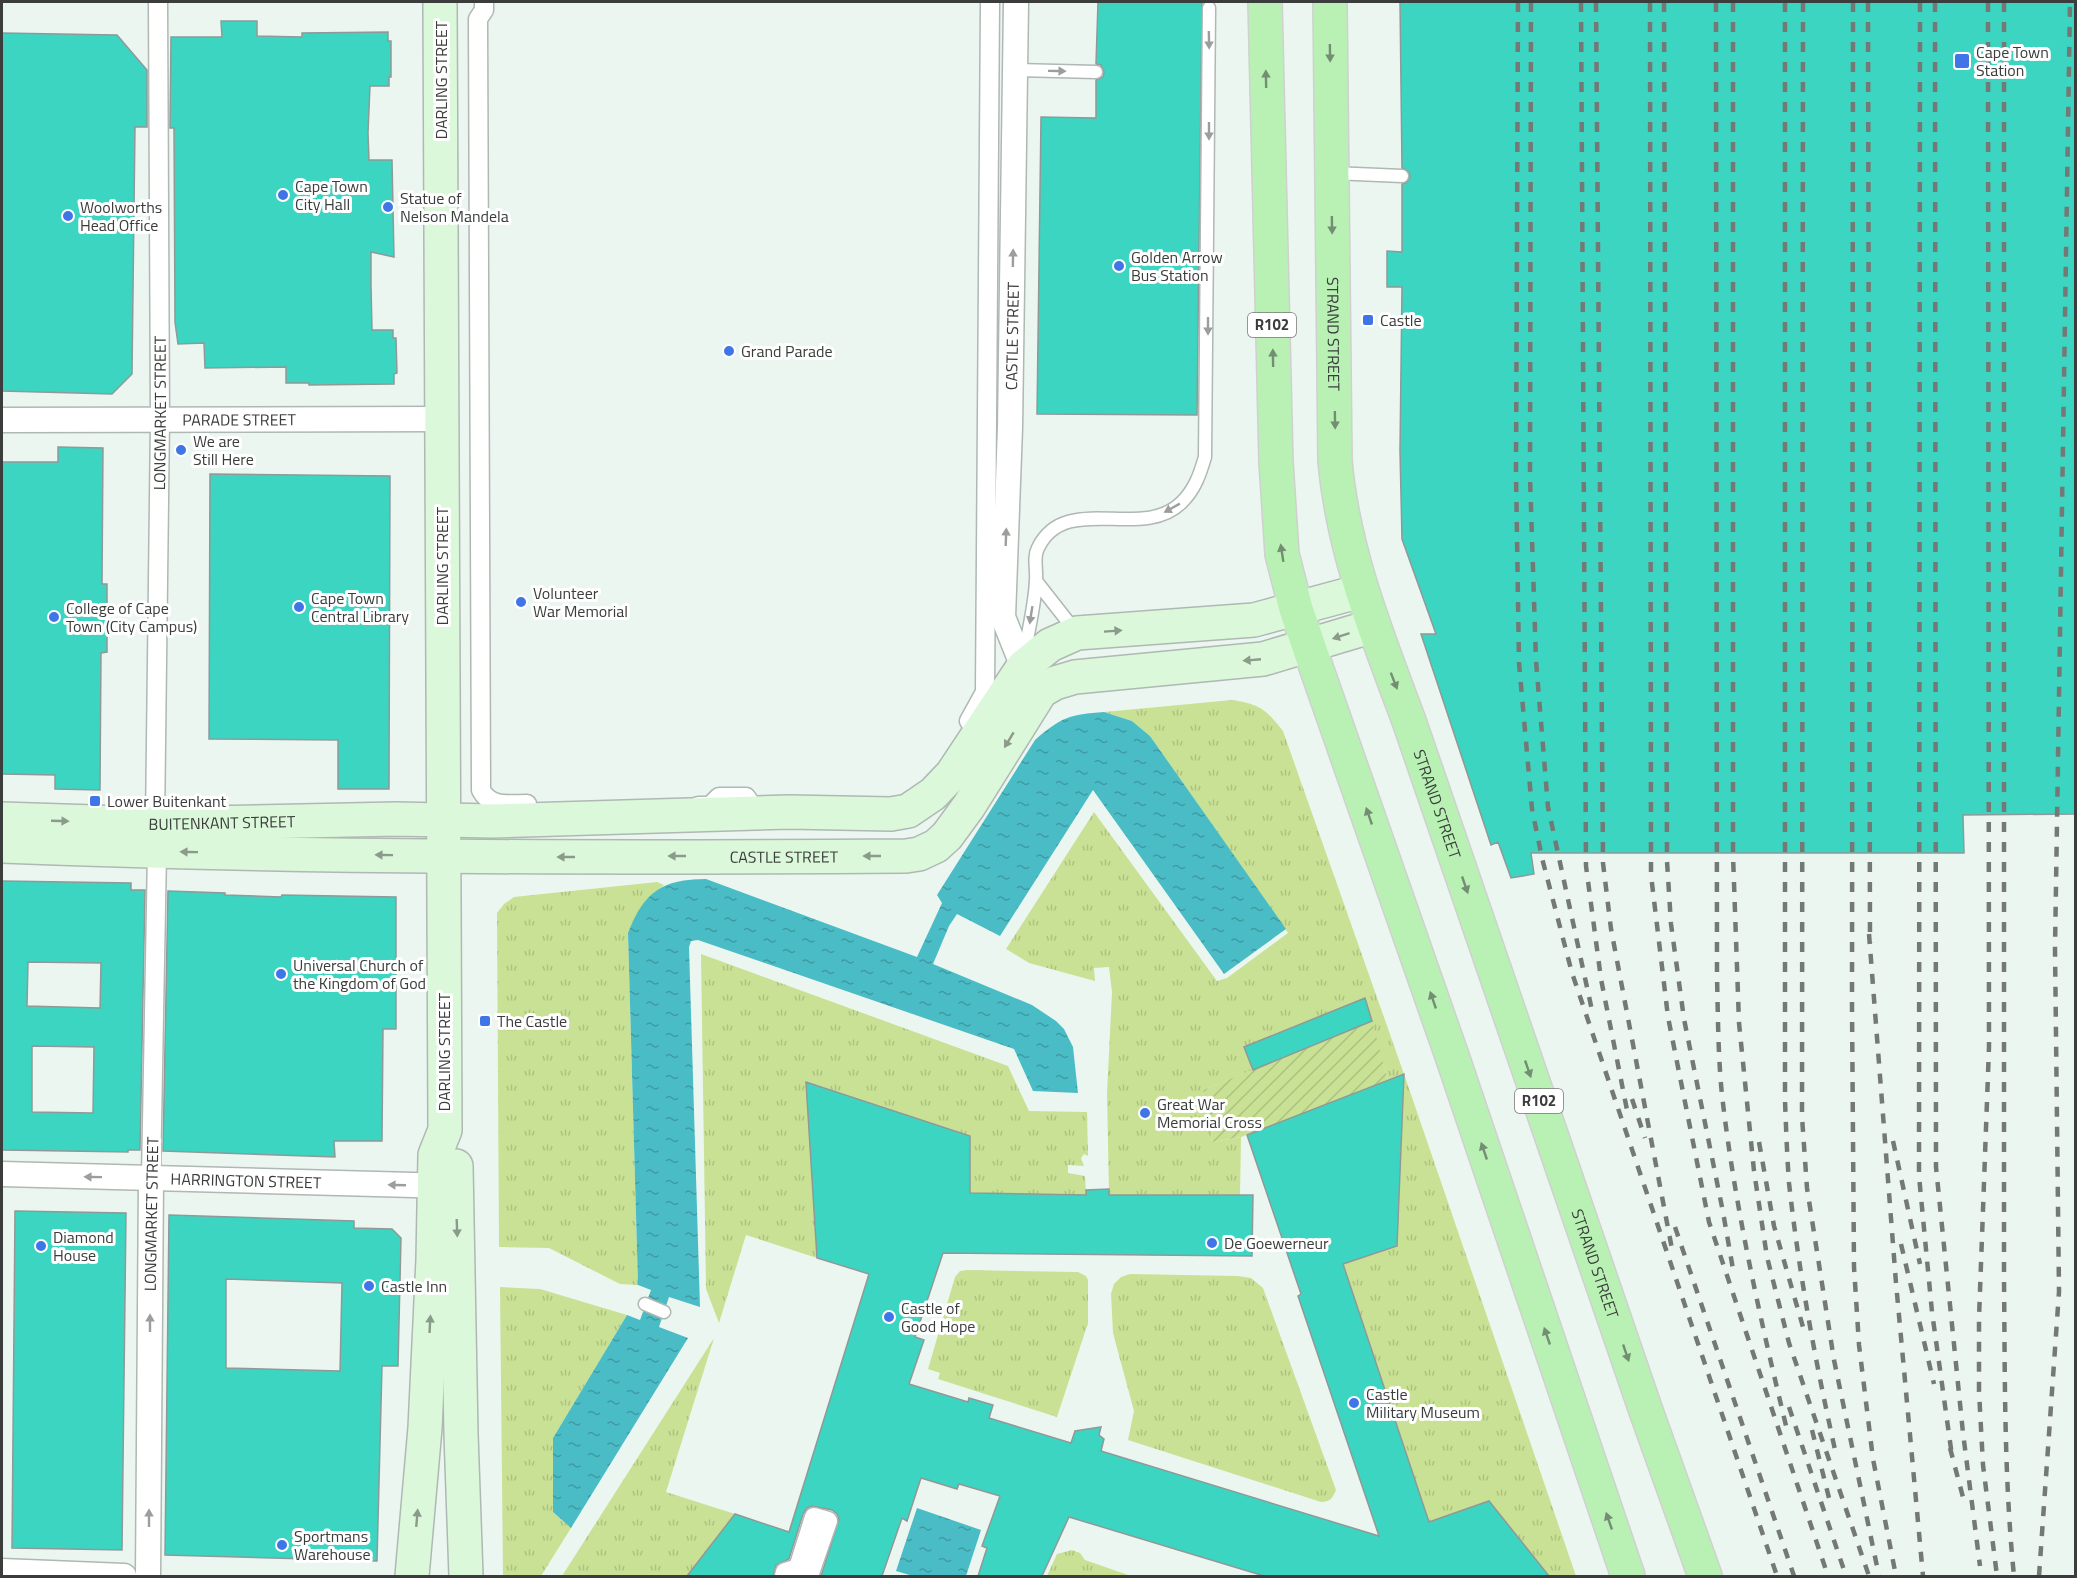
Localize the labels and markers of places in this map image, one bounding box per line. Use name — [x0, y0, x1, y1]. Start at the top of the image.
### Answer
place label: Cape Town Station — [1976, 40, 2049, 82]
marker: Cape Town Station — [1953, 52, 1971, 70]
place label: Cape Town City Hall — [295, 174, 368, 216]
place label: Statue of Nelson Mandela — [400, 186, 509, 228]
marker: Cape Town City Hall — [276, 188, 290, 202]
place label: Woolworths Head Office — [80, 195, 162, 237]
marker: Statue of Nelson Mandela — [381, 200, 395, 214]
marker: Woolworths Head Office — [61, 209, 75, 223]
place label: Golden Arrow Bus Station — [1131, 245, 1223, 287]
marker: Golden Arrow Bus Station — [1112, 259, 1126, 273]
place label: Castle — [1380, 308, 1422, 332]
marker: Castle — [1361, 313, 1375, 327]
place label: Grand Parade — [741, 339, 833, 363]
marker: Grand Parade — [722, 344, 736, 358]
place label: We are Still Here — [193, 429, 254, 471]
marker: We are Still Here — [174, 443, 188, 457]
place label: Volunteer War Memorial — [533, 581, 628, 623]
place label: Cape Town Central Library — [311, 586, 409, 628]
marker: Volunteer War Memorial — [514, 595, 528, 609]
place label: College of Cape Town (City Campus) — [66, 596, 197, 638]
marker: Cape Town Central Library — [292, 600, 306, 614]
marker: College of Cape Town (City Campus) — [47, 610, 61, 624]
place label: Lower Buitenkant — [107, 789, 227, 813]
marker: Lower Buitenkant — [88, 794, 102, 808]
place label: Universal Church of the Kingdom of God — [293, 953, 426, 995]
marker: Universal Church of the Kingdom of God — [274, 967, 288, 981]
place label: The Castle — [497, 1009, 567, 1033]
marker: The Castle — [478, 1014, 492, 1028]
place label: Great War Memorial Cross — [1157, 1092, 1262, 1134]
marker: Great War Memorial Cross — [1138, 1106, 1152, 1120]
place label: Diamond House — [53, 1225, 114, 1267]
place label: De Goewerneur — [1224, 1231, 1329, 1255]
marker: De Goewerneur — [1205, 1236, 1219, 1250]
marker: Diamond House — [34, 1239, 48, 1253]
place label: Castle Inn — [381, 1274, 447, 1298]
marker: Castle Inn — [362, 1279, 376, 1293]
place label: Castle of Good Hope — [901, 1296, 975, 1338]
marker: Castle of Good Hope — [882, 1310, 896, 1324]
place label: Castle Military Museum — [1366, 1382, 1480, 1424]
marker: Castle Military Museum — [1347, 1396, 1361, 1410]
place label: Sportmans Warehouse — [294, 1524, 370, 1566]
marker: Sportmans Warehouse — [275, 1538, 289, 1552]

